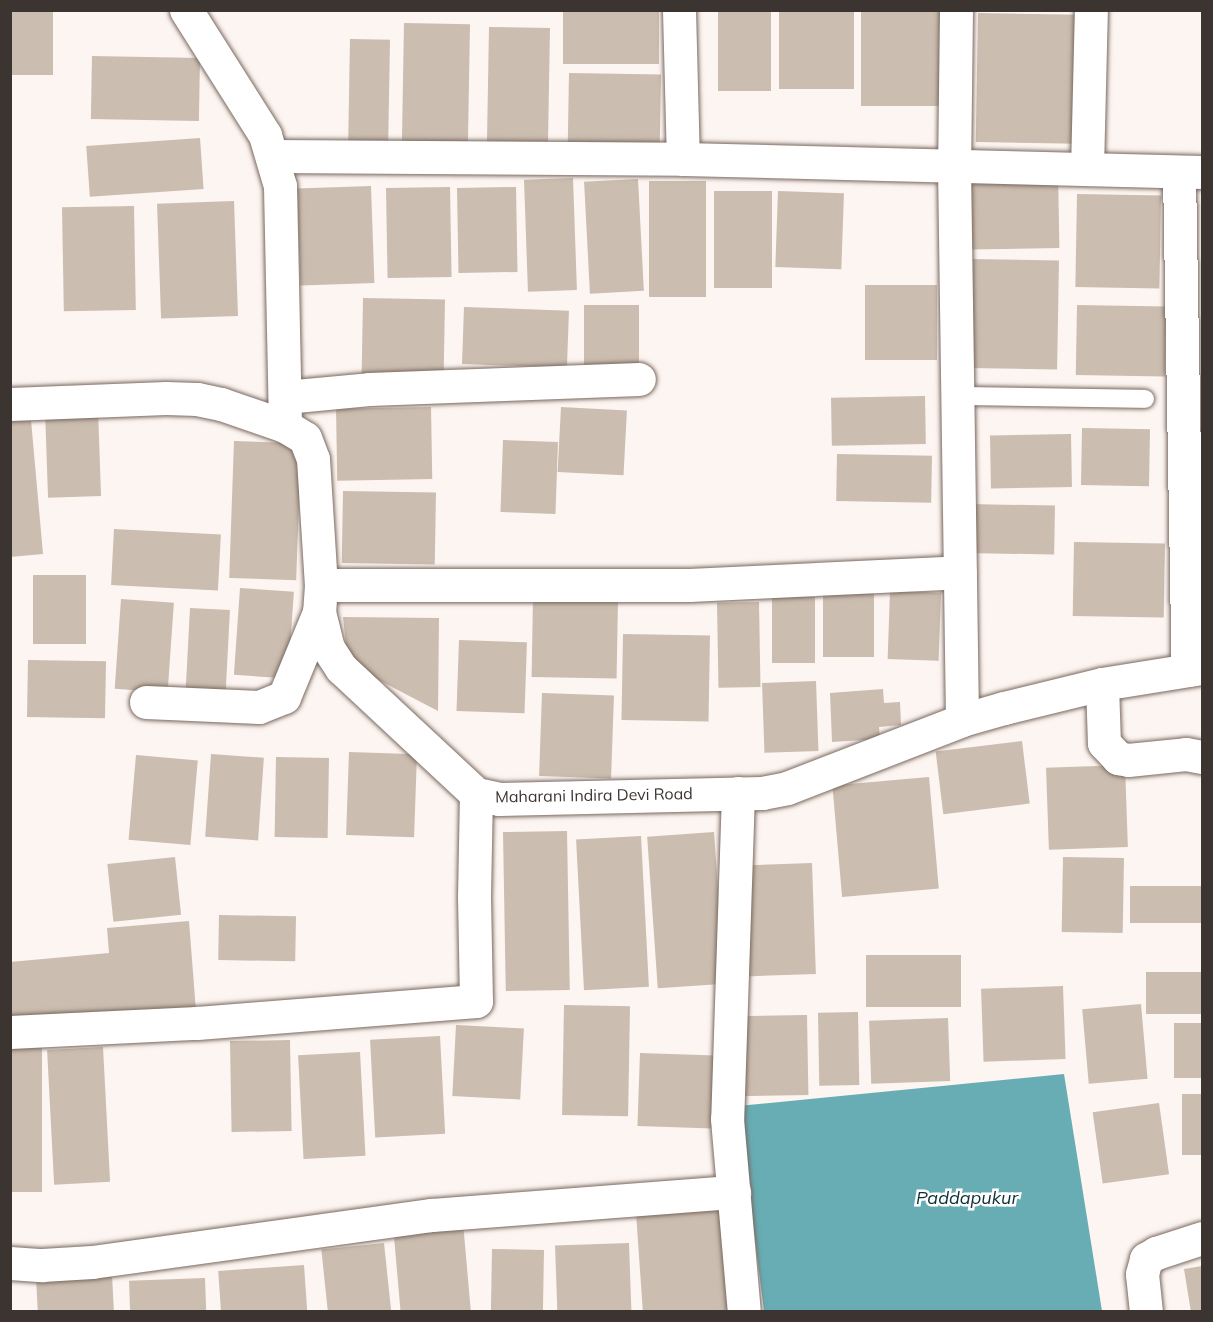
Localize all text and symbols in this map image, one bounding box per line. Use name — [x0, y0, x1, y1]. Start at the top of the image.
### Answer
street label: Maharani Indira Devi Road — [495, 784, 693, 806]
water label: Paddapukur — [916, 1187, 1018, 1209]

